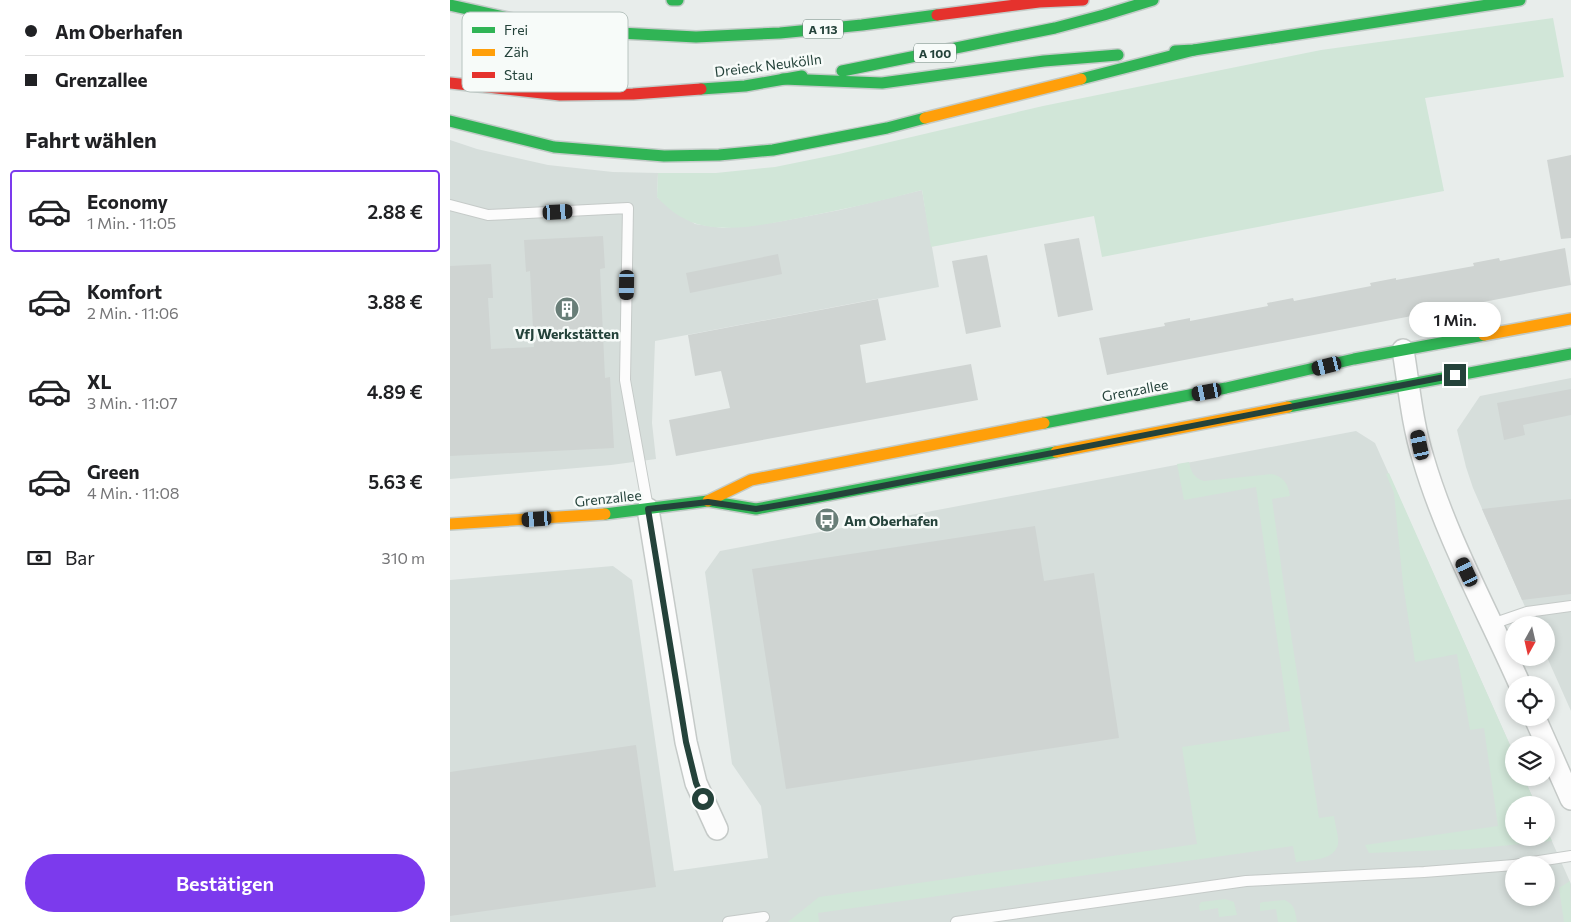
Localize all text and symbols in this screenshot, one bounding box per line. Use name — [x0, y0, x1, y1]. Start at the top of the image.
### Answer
legend — [462, 12, 628, 92]
text: Am Oberhafen — [55, 20, 183, 43]
road number: A 113 — [803, 20, 843, 38]
text: Frei — [504, 21, 528, 38]
text: Zäh — [504, 43, 529, 60]
road number: A 100 — [914, 44, 956, 62]
street label: Dreieck Neukölln — [713, 50, 823, 80]
text: Stau — [504, 66, 533, 83]
text: Grenzallee — [55, 68, 148, 91]
text: Fahrt wählen — [25, 126, 157, 153]
icon: car — [27, 189, 72, 234]
text: Economy — [87, 190, 168, 213]
text: 2.88 € — [367, 200, 423, 223]
car — [542, 204, 573, 220]
text: 1 Min. · 11:05 — [87, 213, 176, 232]
car — [619, 270, 634, 300]
icon: car — [27, 279, 72, 324]
text: Komfort — [87, 280, 162, 303]
text: 3.88 € — [367, 290, 423, 313]
building icon: VfJ Werkstätten — [554, 296, 580, 322]
callout: 1 Min. — [1409, 302, 1501, 338]
text: 2 Min. · 11:06 — [87, 303, 179, 322]
text: 1 Min. — [1433, 310, 1477, 329]
place label: VfJ Werkstätten — [515, 325, 619, 342]
car — [1310, 355, 1343, 377]
route end — [1444, 364, 1466, 386]
icon: car — [27, 369, 72, 414]
text: XL — [87, 370, 112, 393]
street label: Grenzallee — [1100, 375, 1170, 405]
text: 4.89 € — [367, 380, 423, 403]
car — [1190, 382, 1223, 402]
text: 3 Min. · 11:07 — [87, 393, 178, 412]
car — [1409, 429, 1430, 461]
icon: car — [27, 459, 72, 504]
text: Green — [87, 460, 139, 483]
text: 5.63 € — [368, 470, 423, 493]
text: 4 Min. · 11:08 — [87, 483, 180, 502]
street label: Grenzallee — [574, 486, 642, 510]
bus stop icon: Am Oberhafen — [814, 507, 840, 533]
car — [521, 510, 552, 528]
place label: Am Oberhafen — [844, 512, 938, 529]
icon: cash — [25, 544, 53, 572]
text: Bar — [65, 546, 95, 569]
text: 310 m — [382, 548, 425, 567]
car — [1453, 555, 1480, 589]
north arrow — [1505, 616, 1555, 666]
map controls — [1505, 616, 1555, 906]
button: locate — [1505, 676, 1555, 726]
button: layers — [1505, 736, 1555, 786]
route start — [692, 788, 714, 810]
button: + — [1505, 796, 1555, 846]
button: Bestätigen — [25, 854, 425, 912]
button: − — [1505, 856, 1555, 906]

